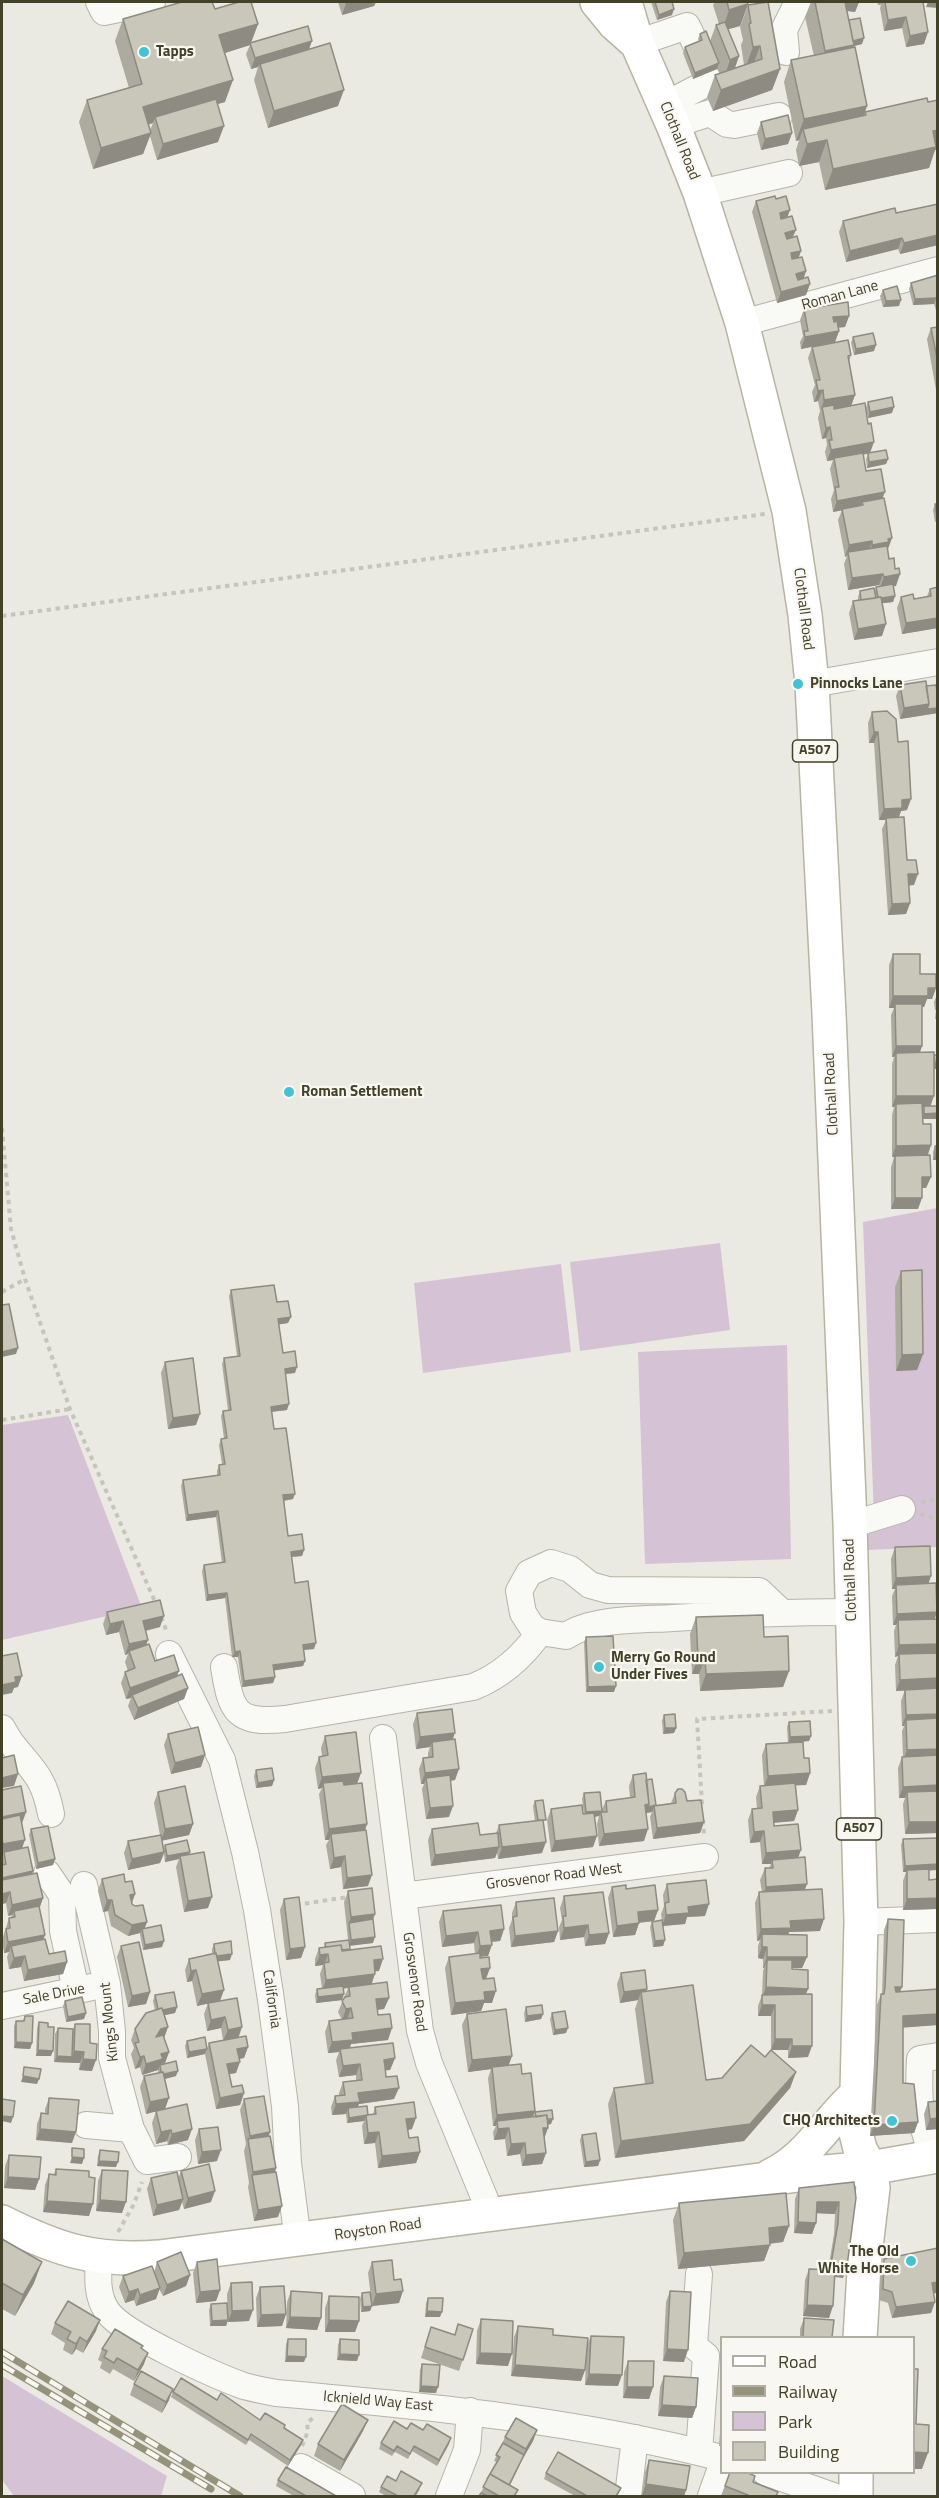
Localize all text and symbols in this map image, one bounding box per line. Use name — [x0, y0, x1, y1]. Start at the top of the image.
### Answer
place label: Tapps — [156, 43, 194, 61]
marker: Tapps — [137, 45, 151, 59]
street label: Clothall Road — [655, 99, 703, 183]
street label: Roman Lane — [800, 277, 880, 315]
street label: Clothall Road — [789, 567, 817, 651]
place label: Pinnocks Lane — [810, 675, 903, 693]
marker: Pinnocks Lane — [791, 677, 805, 691]
road number: A507 — [792, 740, 838, 762]
street label: Clothall Road — [821, 1052, 843, 1136]
place label: Roman Settlement — [301, 1083, 422, 1101]
marker: Roman Settlement — [282, 1085, 296, 1099]
street label: Clothall Road — [841, 1538, 861, 1622]
place label: Merry Go Round Under Fives — [611, 1649, 716, 1684]
marker: Merry Go Round Under Fives — [592, 1660, 606, 1674]
road number: A507 — [836, 1818, 882, 1840]
street label: Grosvenor Road West — [485, 1860, 623, 1894]
street label: Grosvenor Road — [398, 1931, 430, 2033]
street label: California — [258, 1968, 284, 2030]
street label: Sale Drive — [21, 1980, 87, 2010]
street label: Kings Mount — [97, 1982, 123, 2062]
place label: CHQ Architects — [783, 2112, 880, 2130]
marker: CHQ Architects — [885, 2114, 899, 2128]
street label: Royston Road — [333, 2215, 423, 2245]
place label: The Old White Horse — [818, 2243, 899, 2278]
marker: The Old White Horse — [904, 2254, 918, 2268]
legend — [720, 2336, 915, 2474]
text: Road — [778, 2348, 817, 2375]
text: Railway — [778, 2378, 837, 2405]
street label: Icknield Way East — [322, 2388, 434, 2416]
text: Park — [778, 2408, 812, 2435]
text: Building — [778, 2438, 839, 2465]

